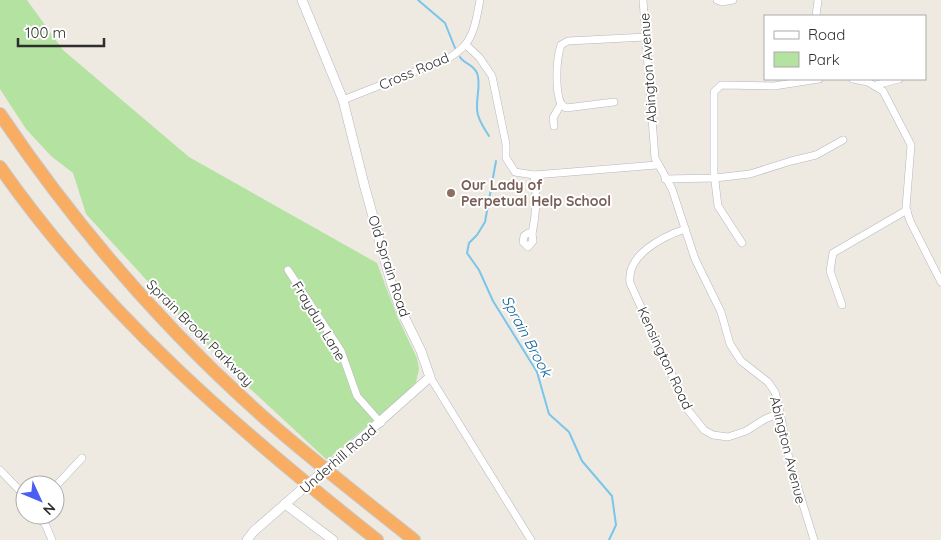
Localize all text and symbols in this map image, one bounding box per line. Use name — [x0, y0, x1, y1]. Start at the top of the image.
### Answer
street label: Abington Avenue — [635, 12, 661, 124]
scale bar — [18, 15, 104, 47]
legend — [764, 15, 926, 80]
text: 100 m — [25, 23, 66, 42]
text: Road — [808, 25, 845, 44]
street label: Cross Road — [376, 48, 452, 94]
text: Park — [808, 50, 840, 69]
place label: Our Lady of Perpetual Help School — [461, 176, 611, 210]
marker: Our Lady of Perpetual Help School — [445, 187, 457, 199]
street label: Old Sprain Road — [364, 213, 414, 319]
street label: Sprain Brook Parkway — [143, 276, 257, 390]
street label: Fraydun Lane — [288, 278, 350, 364]
water label: Sprain Brook — [498, 292, 557, 382]
street label: Kensington Road — [633, 304, 697, 412]
street label: Abington Avenue — [766, 394, 810, 506]
street label: Underhill Road — [296, 421, 380, 497]
north arrow — [15, 475, 65, 525]
text: N — [39, 499, 59, 519]

